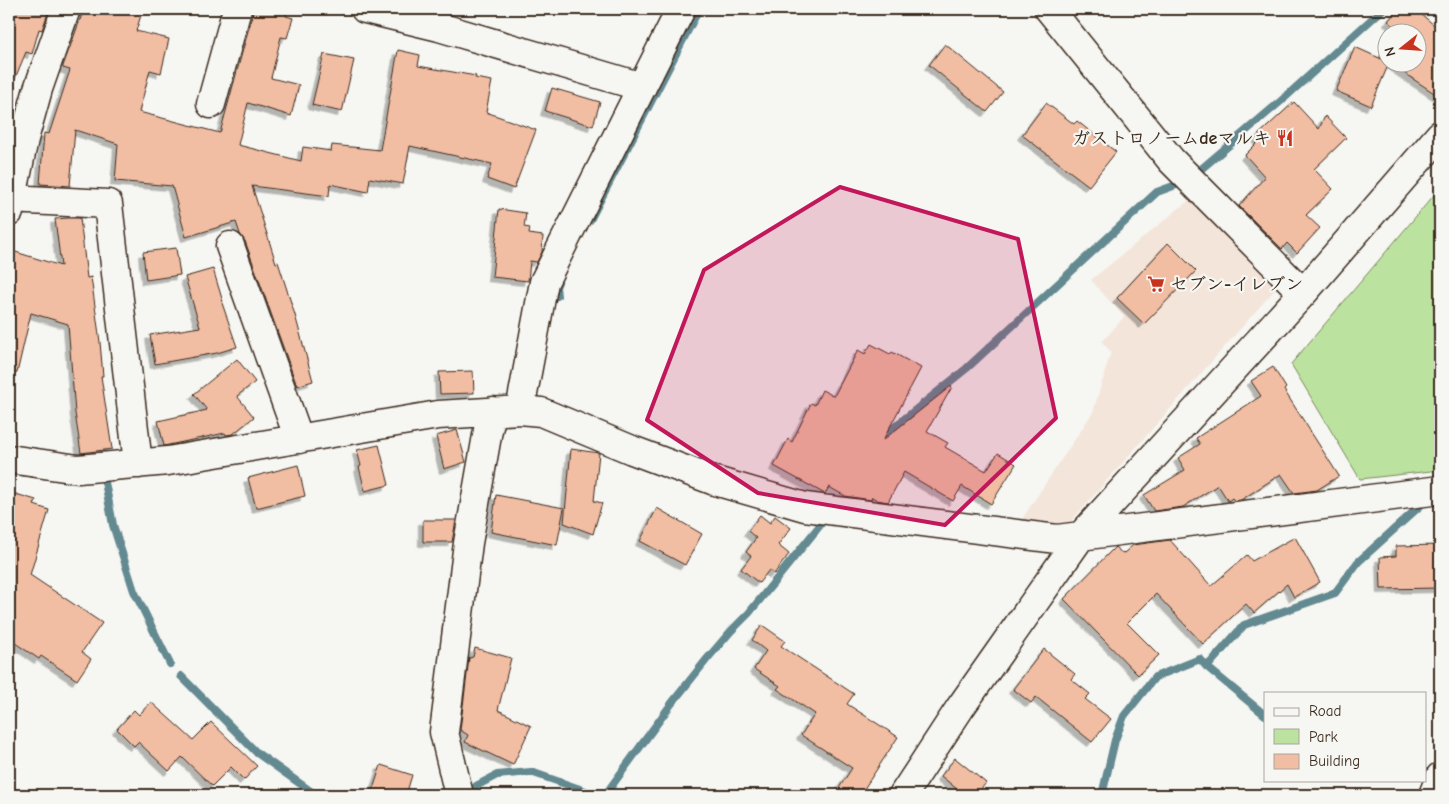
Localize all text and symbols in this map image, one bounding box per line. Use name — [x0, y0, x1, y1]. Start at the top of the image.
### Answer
north arrow — [1376, 22, 1426, 72]
text: N — [1381, 45, 1400, 59]
place label: ガストロノームdeマルキ — [1072, 128, 1271, 149]
restaurant icon: ガストロノームdeマルキ — [1275, 128, 1295, 148]
supermarket icon: セブン-イレブン — [1146, 274, 1166, 294]
place label: セブン-イレブン — [1170, 274, 1303, 295]
legend — [1264, 692, 1426, 782]
text: Road — [1309, 702, 1341, 720]
text: Park — [1309, 728, 1338, 746]
text: Building — [1309, 752, 1360, 770]

